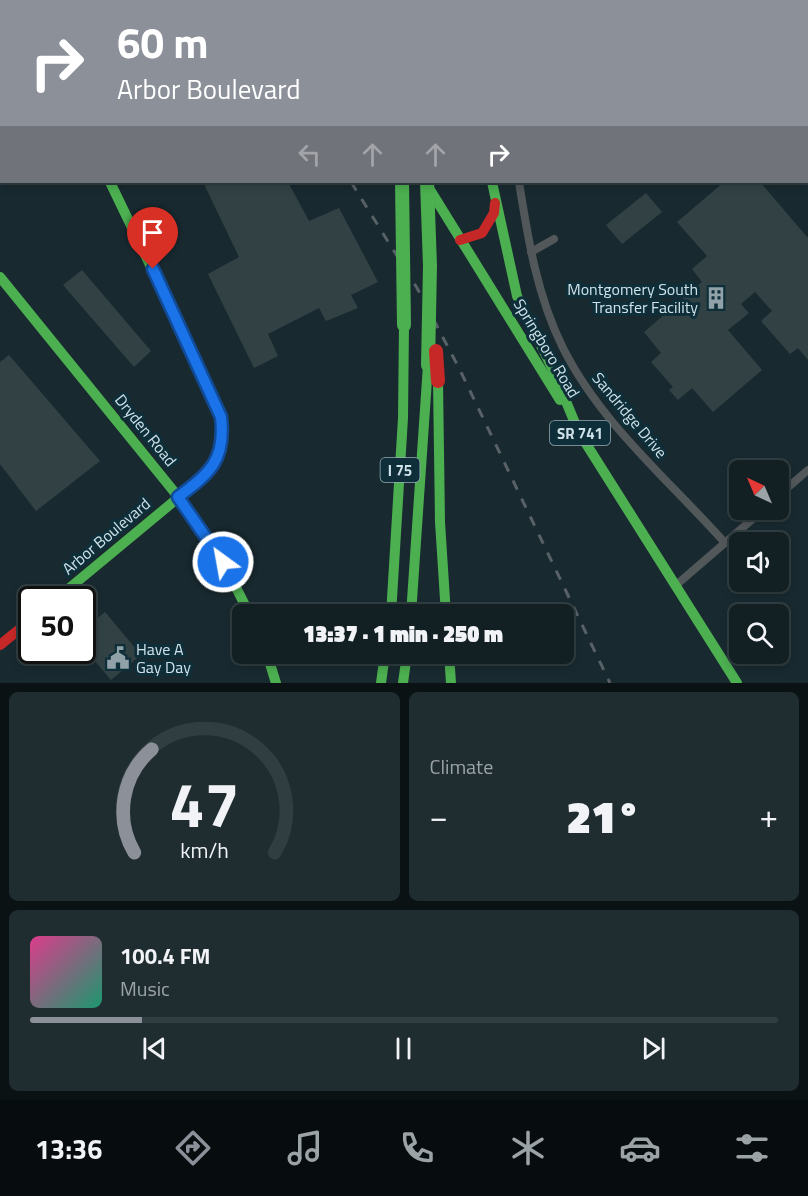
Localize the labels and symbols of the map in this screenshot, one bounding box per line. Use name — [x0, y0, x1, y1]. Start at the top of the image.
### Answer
pin — [127, 207, 178, 269]
place label: Montgomery South Transfer Facility — [567, 277, 698, 319]
building icon: Montgomery South Transfer Facility — [703, 285, 729, 311]
street label: Springboro Road — [508, 294, 586, 402]
street label: Sandridge Drive — [587, 367, 673, 463]
street label: Dryden Road — [109, 389, 183, 471]
road number: SR 741 — [550, 421, 610, 445]
road number: I 75 — [380, 458, 420, 482]
north arrow — [729, 460, 789, 520]
street label: Arbor Boulevard — [57, 492, 155, 580]
position arrow — [191, 530, 255, 594]
speed limit sign: 50 — [18, 586, 96, 664]
place label: Have A Gay Day — [136, 637, 191, 679]
public building icon: Have A Gay Day — [105, 645, 131, 671]

